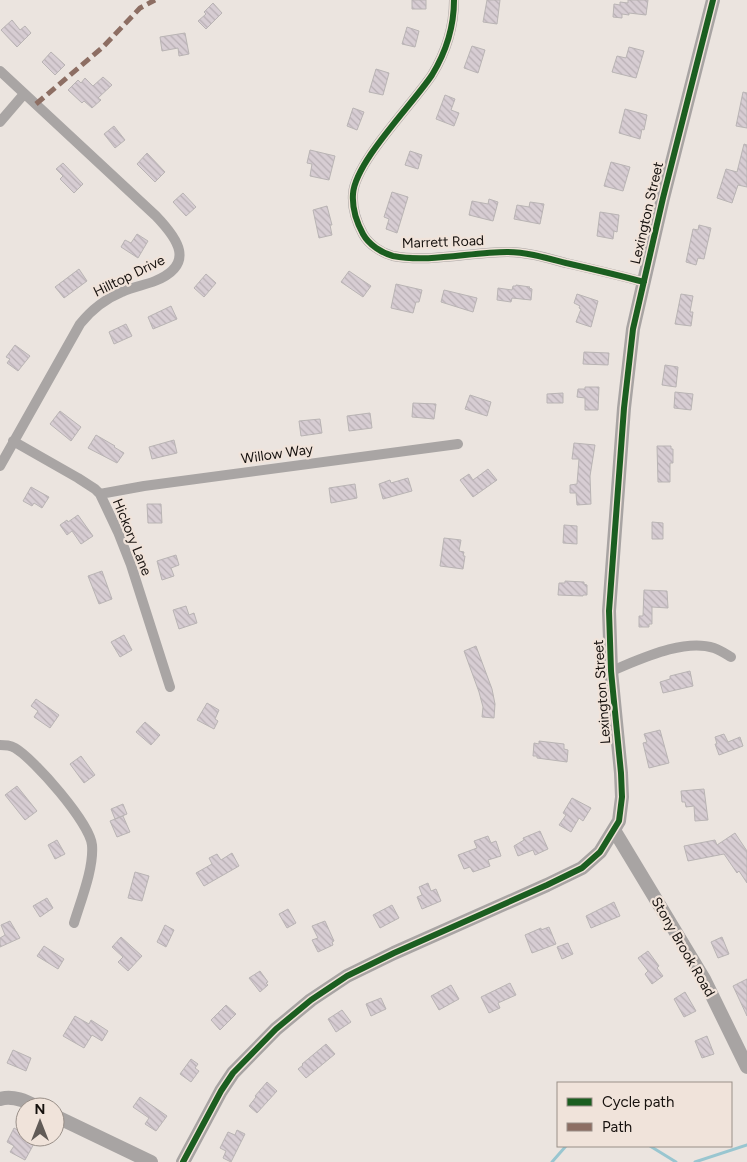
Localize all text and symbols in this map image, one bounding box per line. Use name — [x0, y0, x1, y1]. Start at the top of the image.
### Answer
street label: Lexington Street — [627, 160, 667, 266]
street label: Marrett Road — [402, 232, 484, 252]
street label: Hilltop Drive — [90, 251, 168, 301]
street label: Willow Way — [240, 440, 315, 467]
street label: Hickory Lane — [109, 496, 155, 578]
street label: Lexington Street — [590, 639, 614, 745]
street label: Stony Brook Road — [648, 894, 718, 1000]
legend — [557, 1082, 732, 1147]
text: Cycle path — [602, 1093, 674, 1111]
north arrow — [15, 1097, 65, 1147]
text: N — [35, 1101, 45, 1118]
text: Path — [602, 1118, 632, 1136]

